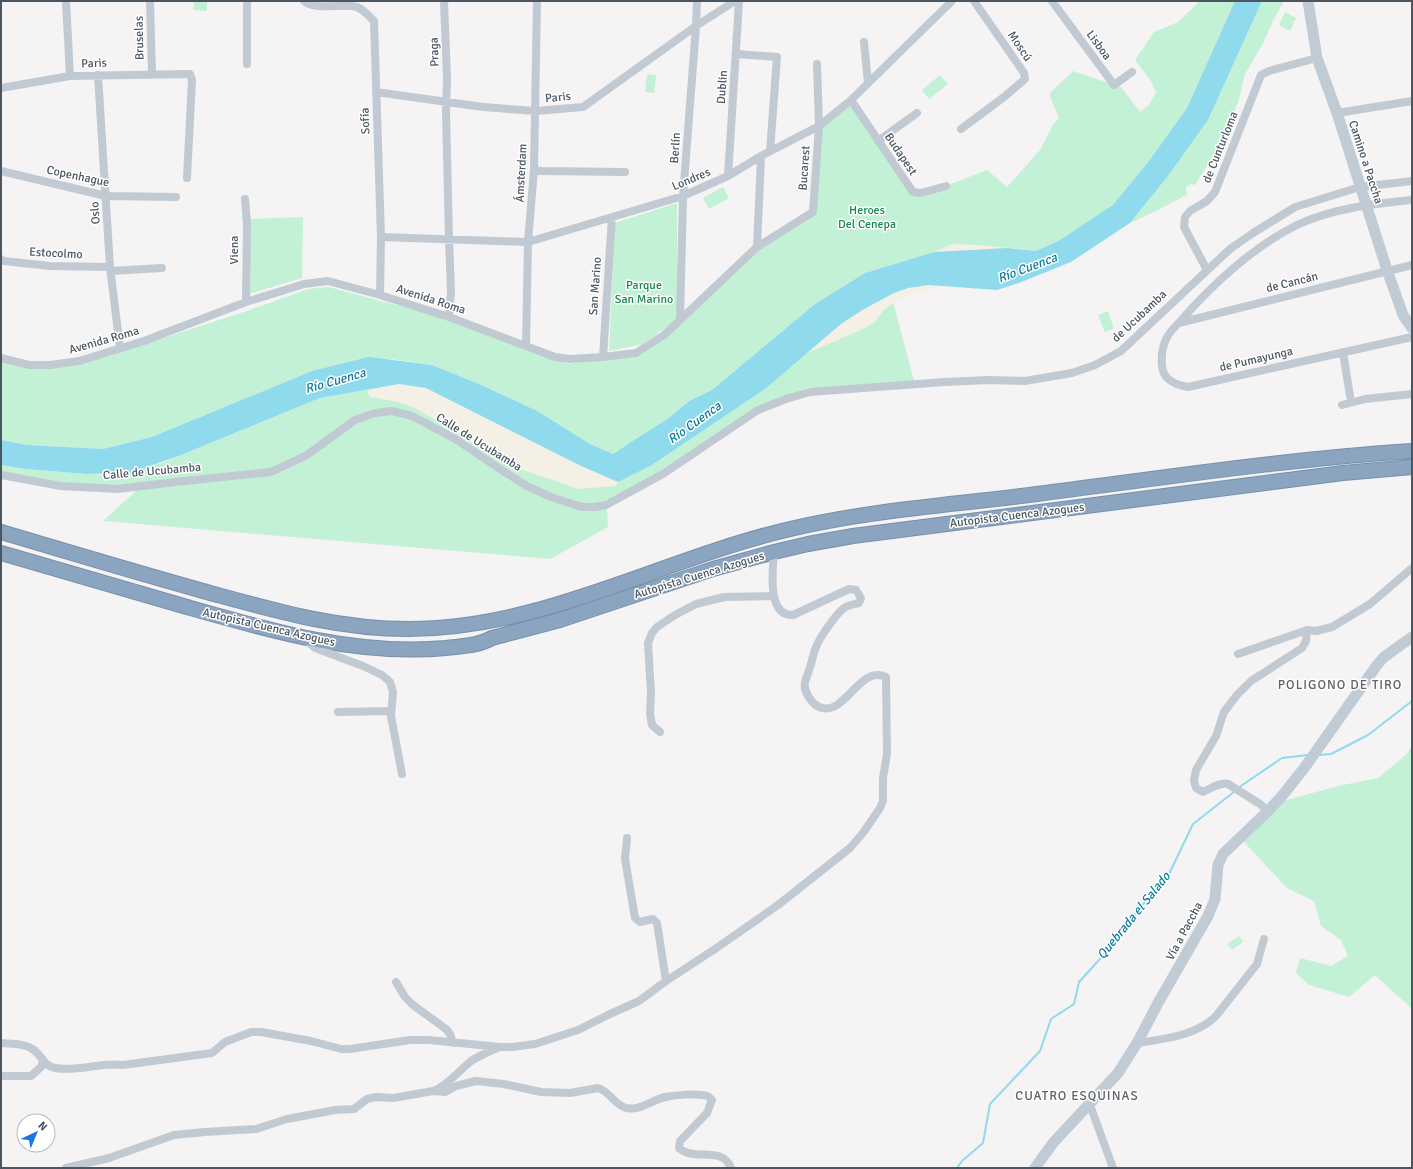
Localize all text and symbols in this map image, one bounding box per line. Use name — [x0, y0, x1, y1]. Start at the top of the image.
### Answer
street label: Bruselas — [132, 16, 147, 60]
street label: Lisboa — [1083, 27, 1114, 63]
street label: Moscú — [1004, 28, 1035, 64]
street label: Praga — [426, 37, 443, 67]
street label: Paris — [81, 56, 107, 71]
street label: Dublin — [714, 70, 731, 104]
street label: Paris — [544, 89, 572, 106]
street label: Sofía — [358, 107, 373, 135]
street label: de Cunturloma — [1199, 109, 1242, 185]
street label: Camino a Paccha — [1345, 119, 1386, 206]
street label: Budapest — [881, 130, 920, 178]
street label: Berlín — [667, 132, 684, 164]
street label: Ámsterdam — [512, 143, 531, 203]
street label: Bucarest — [795, 145, 814, 191]
street label: Copenhague — [45, 163, 111, 190]
street label: Londres — [670, 165, 713, 194]
street label: Oslo — [87, 201, 104, 225]
park label: Heroes Del Cenepa — [838, 203, 896, 232]
street label: Viena — [227, 236, 242, 264]
street label: Estocolmo — [29, 245, 83, 262]
water label: Río Cuenca — [995, 249, 1060, 287]
street label: San Marino — [586, 256, 605, 316]
street label: de Cancán — [1265, 269, 1320, 296]
park label: Parque San Marino — [615, 278, 673, 307]
street label: Avenida Roma — [394, 281, 468, 318]
street label: de Ucubamba — [1109, 287, 1170, 346]
street label: Avenida Roma — [67, 323, 141, 358]
street label: de Pumayunga — [1218, 344, 1294, 375]
water label: Río Cuenca — [303, 365, 368, 397]
water label: Río Cuenca — [665, 398, 725, 448]
street label: Calle de Ucubamba — [433, 410, 524, 475]
street label: Calle de Ucubamba — [102, 460, 202, 483]
street label: Autopista Cuenca Azogues — [949, 500, 1085, 531]
street label: Autopista Cuenca Azogues — [632, 549, 766, 602]
street label: Autopista Cuenca Azogues — [201, 605, 337, 650]
district label: POLIGONO DE TIRO — [1278, 677, 1402, 693]
water label: Quebrada el Salado — [1094, 868, 1175, 962]
street label: Vía a Paccha — [1163, 899, 1206, 963]
district label: CUATRO ESQUINAS — [1015, 1088, 1139, 1104]
north arrow — [16, 1113, 56, 1153]
text: N — [35, 1119, 50, 1134]

